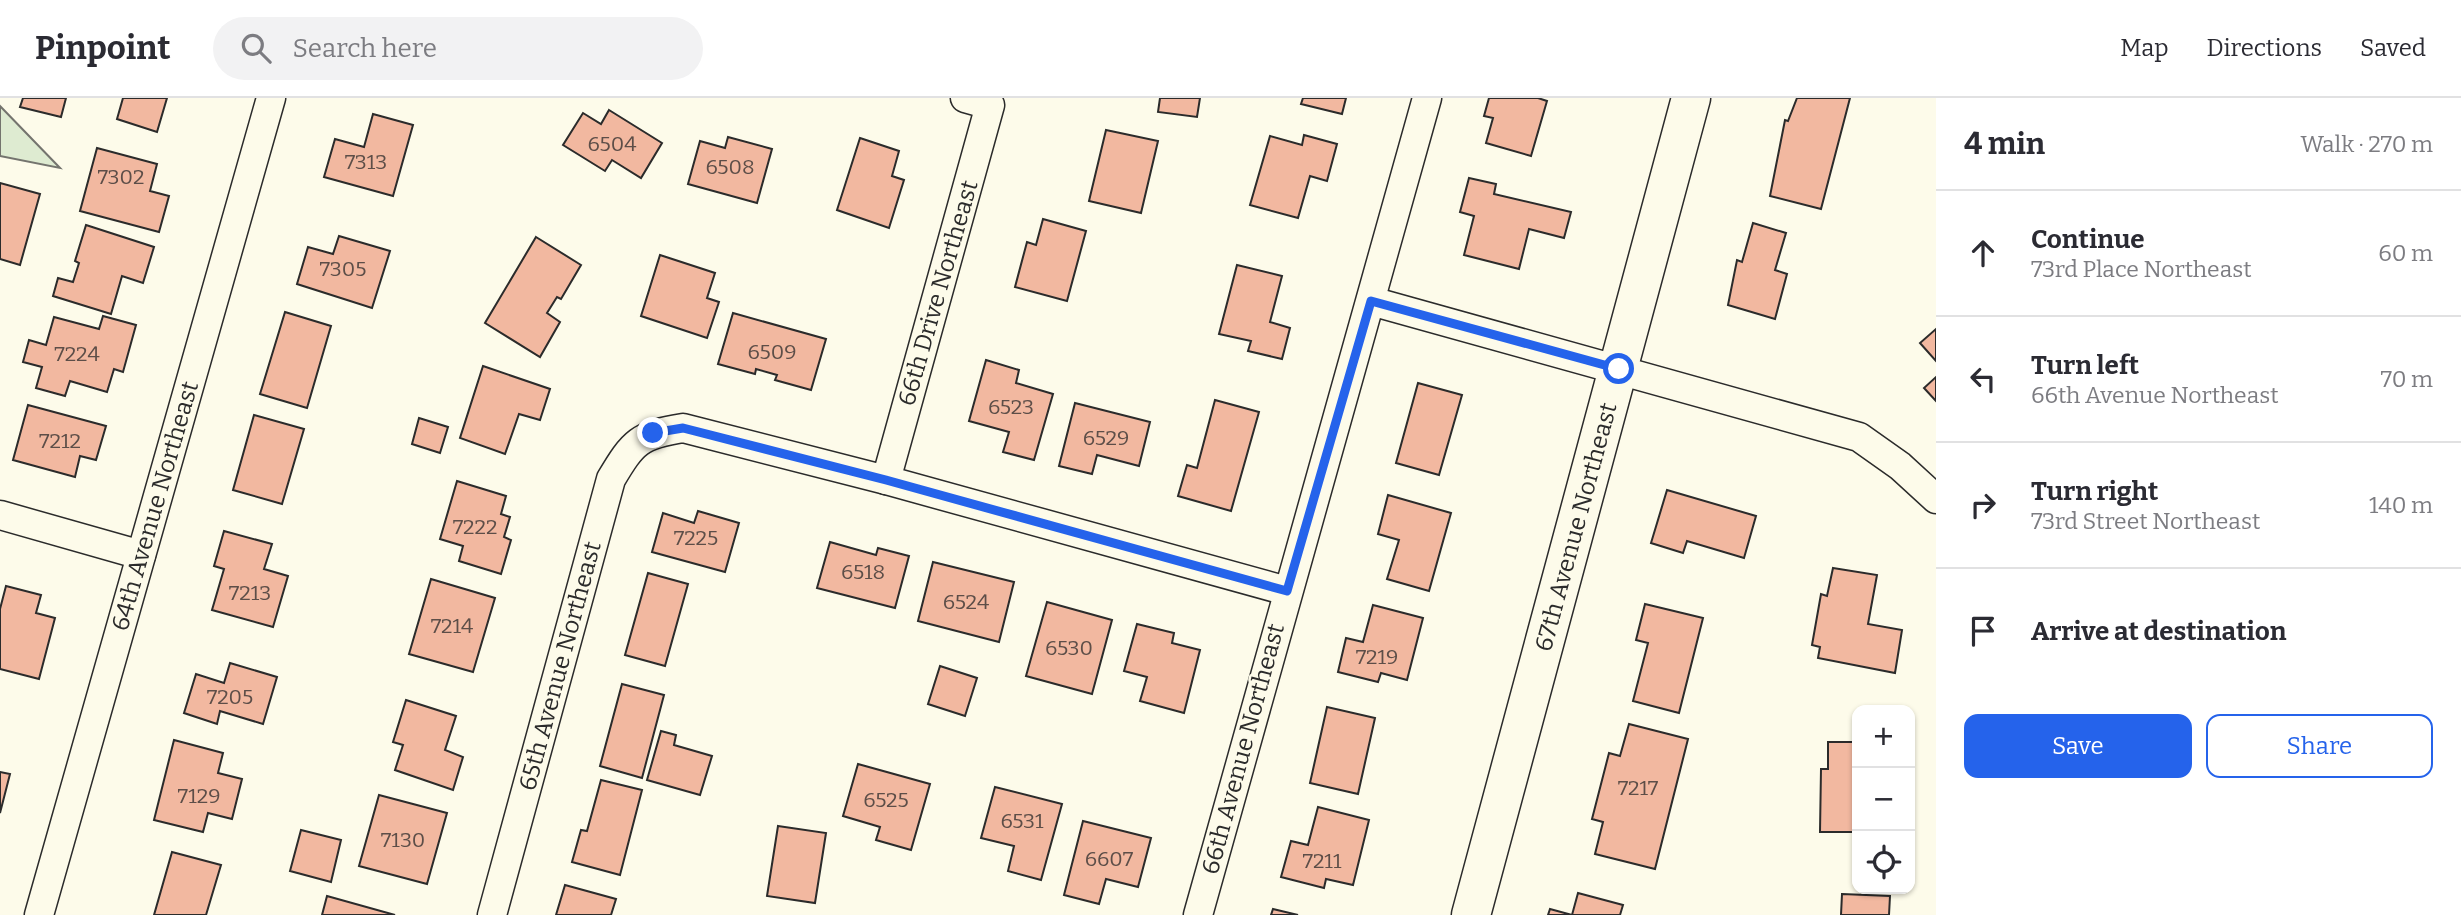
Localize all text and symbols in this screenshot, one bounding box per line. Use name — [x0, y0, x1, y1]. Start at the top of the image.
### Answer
search box — [213, 17, 703, 80]
text: Pinpoint — [35, 28, 171, 68]
icon: search — [237, 29, 275, 67]
text: Search here — [293, 33, 437, 64]
text: Map — [2120, 34, 2169, 62]
text: Directions — [2207, 34, 2322, 62]
text: Saved — [2360, 34, 2426, 62]
text: 4 min — [1964, 126, 2045, 162]
text: Walk · 270 m — [2300, 130, 2433, 158]
house number: 6504 — [588, 131, 636, 157]
house number: 7313 — [345, 149, 387, 175]
house number: 6508 — [705, 154, 755, 180]
house number: 7302 — [98, 164, 144, 190]
street label: 66th Drive Northeast — [892, 177, 984, 409]
text: Continue — [2031, 224, 2145, 255]
icon: ahead — [1964, 234, 2002, 272]
text: 60 m — [2378, 239, 2433, 267]
text: 73rd Place Northeast — [2031, 255, 2252, 283]
house number: 7305 — [320, 256, 366, 282]
house number: 6509 — [748, 339, 796, 365]
house number: 7224 — [54, 341, 100, 367]
text: Turn left — [2031, 350, 2139, 381]
route start — [1603, 353, 1634, 384]
icon: left — [1964, 360, 2002, 398]
text: 70 m — [2381, 365, 2433, 393]
street label: 64th Avenue Northeast — [106, 378, 204, 634]
text: 66th Avenue Northeast — [2031, 381, 2279, 409]
house number: 6523 — [988, 394, 1034, 420]
street label: 67th Avenue Northeast — [1529, 399, 1623, 654]
route end — [637, 417, 668, 448]
house number: 6529 — [1083, 425, 1129, 451]
house number: 7212 — [39, 428, 81, 454]
text: Turn right — [2031, 476, 2158, 507]
icon: right — [1964, 486, 2002, 524]
text: 140 m — [2369, 491, 2433, 519]
text: 73rd Street Northeast — [2031, 507, 2260, 535]
house number: 7222 — [453, 514, 497, 540]
house number: 7225 — [674, 525, 718, 551]
street label: 65th Avenue Northeast — [513, 538, 607, 794]
house number: 6518 — [841, 559, 885, 585]
house number: 7213 — [229, 580, 271, 606]
house number: 6524 — [943, 589, 989, 615]
icon: arrive — [1964, 612, 2002, 650]
house number: 7214 — [431, 613, 473, 639]
text: Arrive at destination — [2031, 616, 2286, 647]
street label: 66th Avenue Northeast — [1196, 620, 1290, 877]
house number: 6530 — [1045, 635, 1093, 661]
house number: 7219 — [1356, 644, 1398, 670]
house number: 7205 — [207, 684, 253, 710]
map controls — [1852, 705, 1915, 894]
button: + — [1852, 705, 1915, 768]
button: Save — [1964, 714, 2192, 778]
button: Share — [2206, 714, 2433, 778]
button: − — [1852, 768, 1915, 831]
house number: 7217 — [1618, 775, 1659, 801]
house number: 7129 — [178, 783, 220, 809]
house number: 6525 — [863, 787, 909, 813]
house number: 6531 — [1000, 808, 1044, 834]
house number: 7130 — [381, 827, 425, 853]
button: locate — [1852, 831, 1915, 894]
house number: 6607 — [1085, 846, 1134, 872]
house number: 7211 — [1303, 848, 1342, 874]

